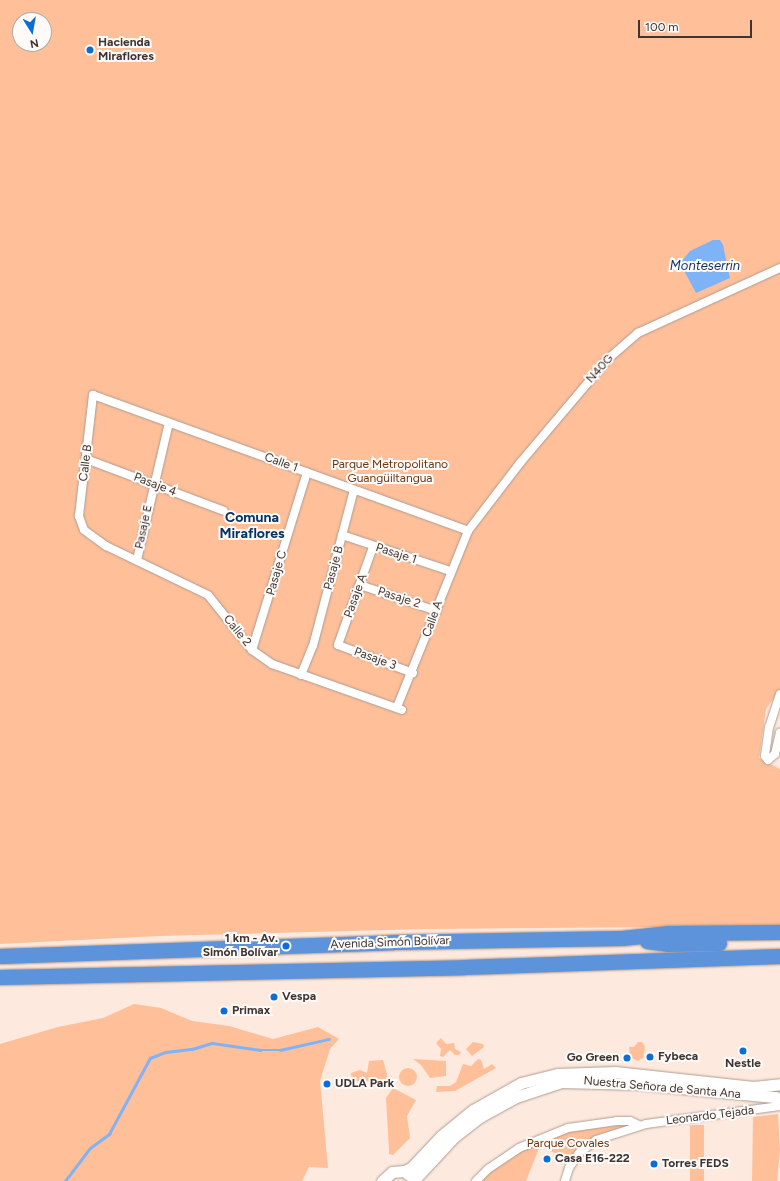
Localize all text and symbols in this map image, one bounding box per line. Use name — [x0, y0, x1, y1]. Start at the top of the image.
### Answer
north arrow — [12, 12, 52, 52]
scale bar — [640, 12, 754, 38]
text: 100 m — [645, 20, 679, 34]
text: N — [29, 36, 40, 50]
place label: Hacienda Miraflores — [98, 36, 154, 64]
marker: Hacienda Miraflores — [85, 45, 95, 55]
water label: Monteserrin — [670, 258, 740, 274]
street label: N40G — [583, 352, 617, 386]
street label: Calle B — [77, 444, 95, 482]
street label: Calle 1 — [262, 450, 300, 476]
park label: Parque Metropolitano Guangüiltangua — [332, 458, 448, 486]
street label: Pasaje 4 — [131, 470, 179, 500]
street label: Pasaje E — [132, 504, 156, 550]
district label: Comuna Miraflores — [219, 510, 285, 542]
street label: Pasaje 1 — [374, 541, 418, 567]
street label: Pasaje B — [321, 545, 347, 591]
street label: Pasaje C — [264, 549, 290, 597]
street label: Pasaje A — [341, 572, 371, 620]
street label: Pasaje 2 — [376, 584, 422, 612]
street label: Calle A — [420, 599, 446, 639]
street label: Calle 2 — [220, 612, 254, 650]
street label: Pasaje 3 — [352, 645, 398, 673]
place label: 1 km - Av. Simón Bolívar — [203, 932, 278, 960]
street label: Avenida Simón Bolívar — [330, 934, 450, 952]
marker: 1 km - Av. Simón Bolívar — [281, 941, 291, 951]
place label: Vespa — [282, 990, 316, 1004]
marker: Vespa — [269, 992, 279, 1002]
place label: Primax — [232, 1004, 270, 1018]
marker: Primax — [219, 1006, 229, 1016]
marker: Nestle — [738, 1046, 748, 1056]
place label: Fybeca — [658, 1050, 698, 1064]
place label: Go Green — [567, 1051, 619, 1065]
marker: Fybeca — [645, 1052, 655, 1062]
marker: Go Green — [622, 1053, 632, 1063]
place label: Nestle — [725, 1057, 761, 1071]
street label: Nuestra Señora de Santa Ana — [583, 1074, 741, 1102]
place label: UDLA Park — [335, 1077, 394, 1091]
marker: UDLA Park — [322, 1079, 332, 1089]
street label: Leonardo Tejada — [665, 1103, 755, 1129]
park label: Parque Covales — [527, 1137, 609, 1151]
place label: Casa E16-222 — [555, 1152, 630, 1166]
marker: Casa E16-222 — [542, 1154, 552, 1164]
place label: Torres FEDS — [662, 1157, 729, 1171]
marker: Torres FEDS — [649, 1159, 659, 1169]

